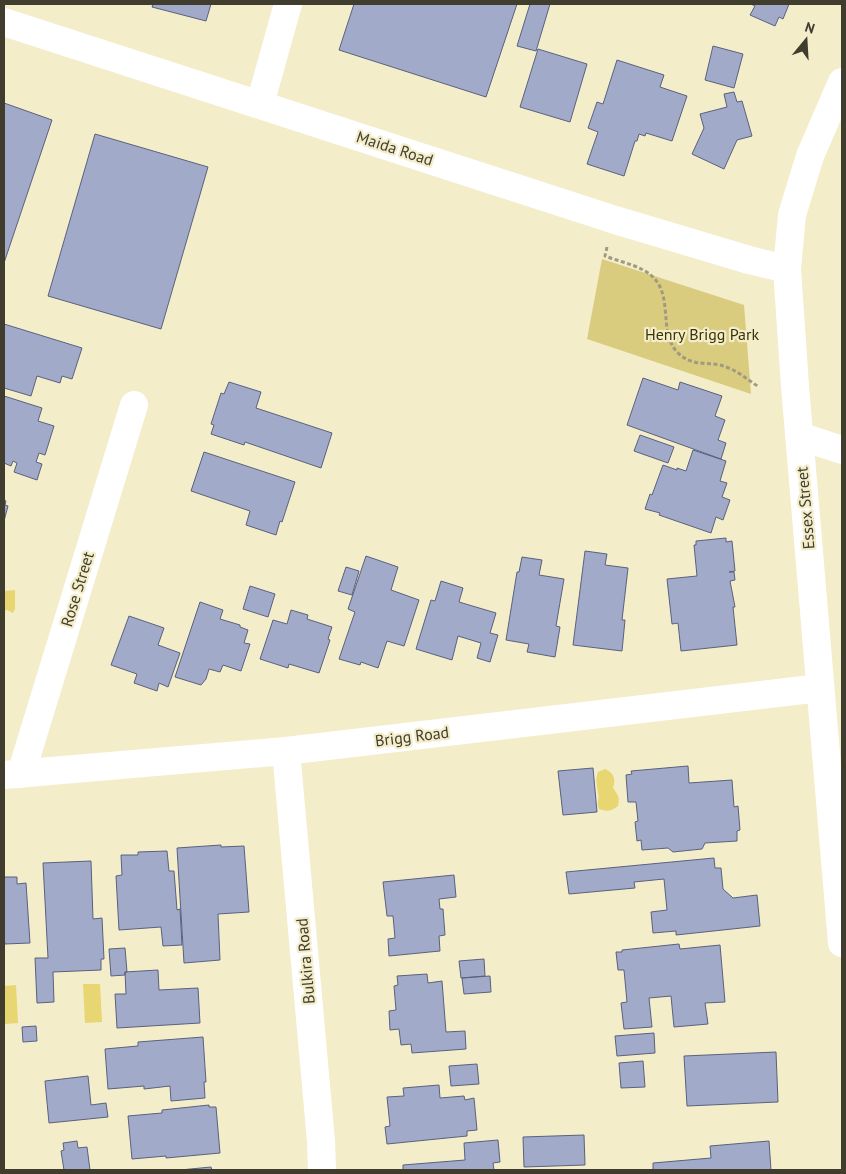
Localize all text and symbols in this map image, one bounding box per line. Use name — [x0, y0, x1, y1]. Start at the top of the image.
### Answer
north arrow — [781, 15, 831, 65]
text: N — [803, 18, 817, 38]
street label: Maida Road — [354, 126, 436, 170]
park label: Henry Brigg Park — [645, 324, 759, 344]
street label: Essex Street — [791, 465, 819, 550]
street label: Rose Street — [56, 549, 98, 629]
street label: Brigg Road — [374, 722, 450, 750]
street label: Bulkira Road — [291, 917, 319, 1005]

